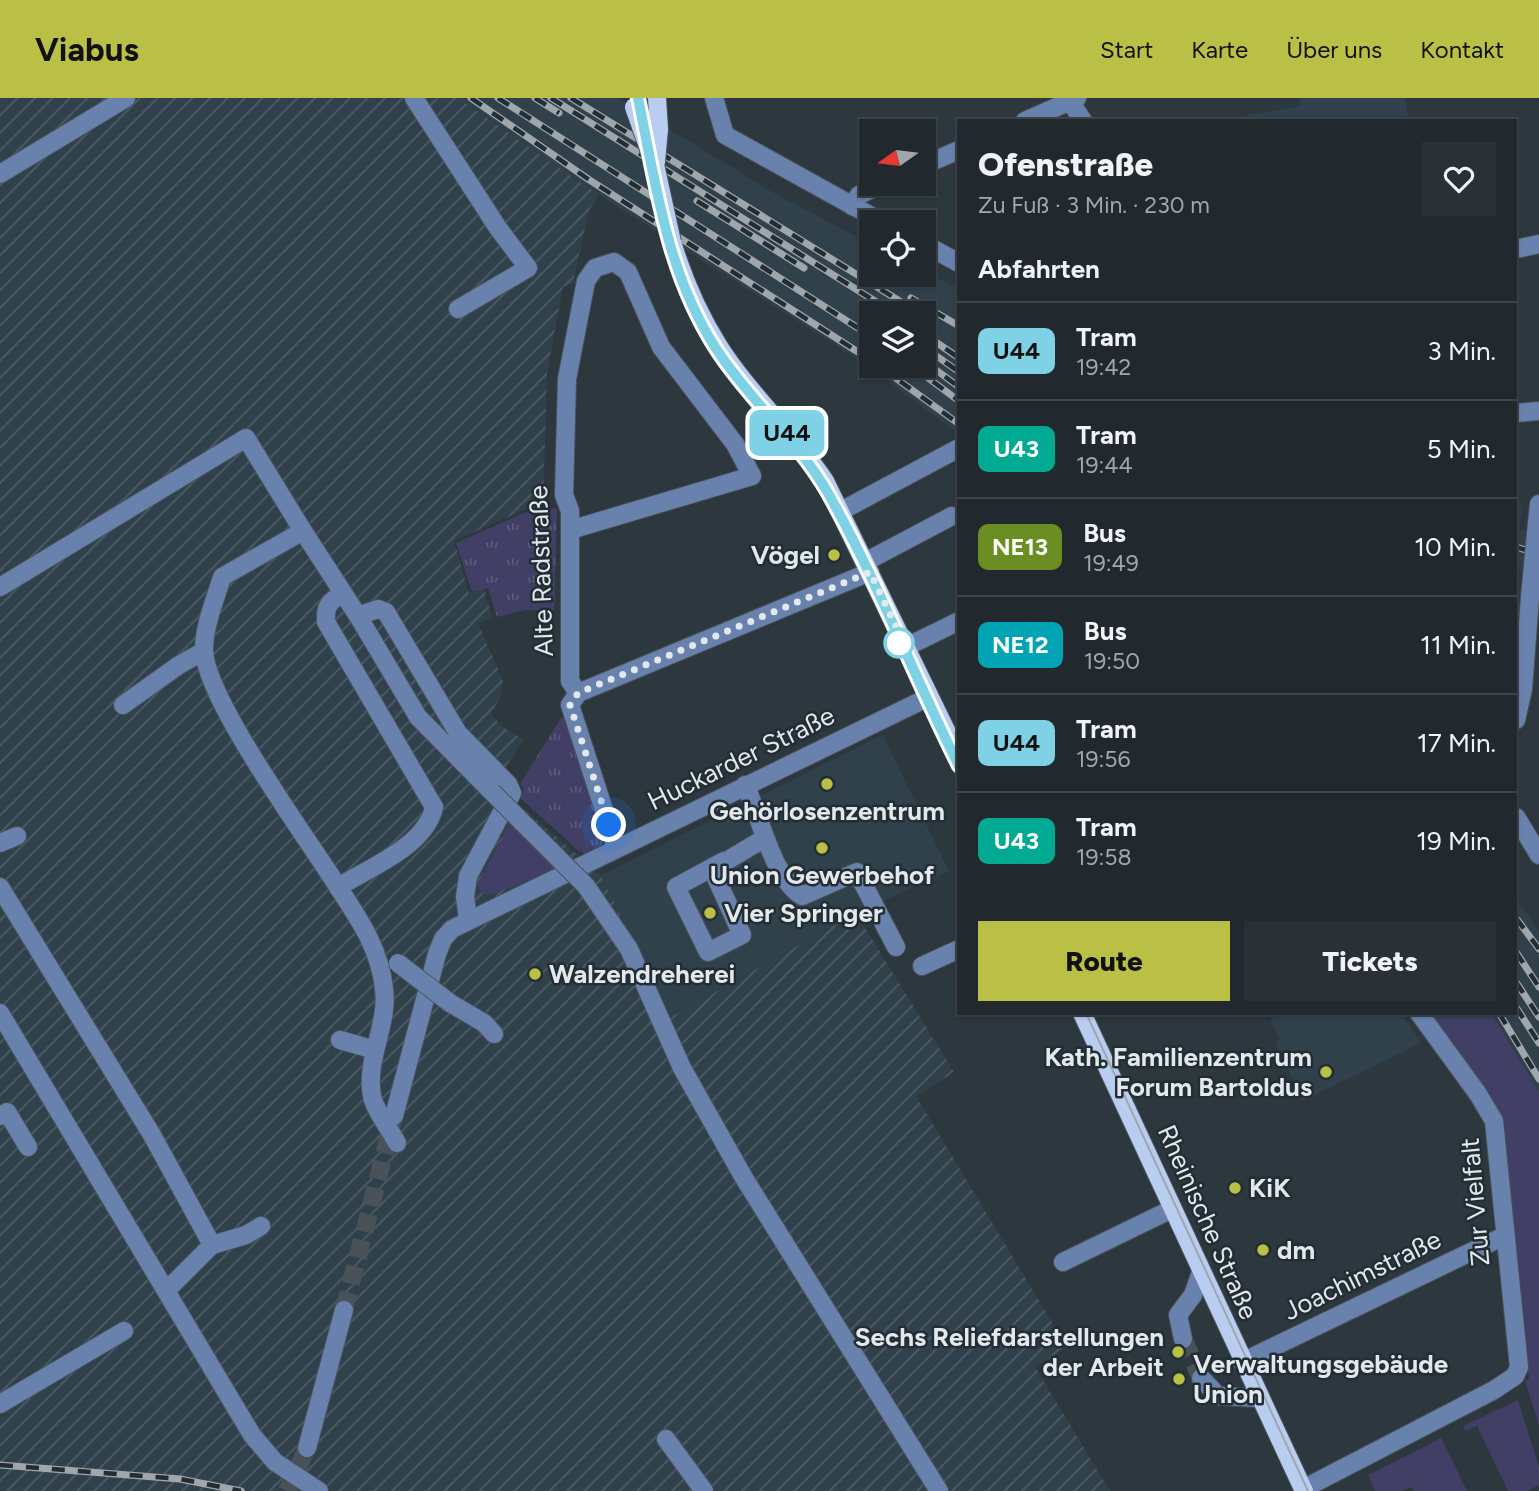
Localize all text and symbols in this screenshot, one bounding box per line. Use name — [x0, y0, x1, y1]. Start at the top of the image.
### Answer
text: Viabus — [35, 30, 139, 69]
text: Start — [1100, 35, 1153, 64]
text: Karte — [1191, 35, 1248, 64]
text: Über uns — [1286, 35, 1382, 64]
text: Kontakt — [1420, 35, 1504, 64]
north arrow — [859, 119, 936, 196]
map controls — [859, 119, 936, 378]
button: heart — [1422, 142, 1496, 216]
text: Ofenstraße — [978, 145, 1153, 184]
text: Zu Fuß · 3 Min. · 230 m — [978, 191, 1210, 219]
button: locate — [859, 210, 936, 287]
text: Abfahrten — [978, 253, 1100, 285]
button: layers — [859, 301, 936, 378]
text: Tram — [1076, 321, 1137, 353]
text: 3 Min. — [1427, 335, 1496, 367]
text: U44 — [993, 336, 1040, 365]
text: 19:42 — [1076, 353, 1131, 381]
line badge: U44 — [747, 410, 827, 456]
text: U44 — [763, 418, 811, 447]
text: Tram — [1076, 419, 1137, 451]
text: 5 Min. — [1427, 433, 1496, 465]
text: U43 — [994, 434, 1039, 463]
text: 19:44 — [1076, 451, 1133, 479]
street label: Alte Radstraße — [522, 485, 560, 657]
text: Bus — [1083, 517, 1126, 549]
text: 10 Min. — [1414, 531, 1496, 563]
text: NE13 — [992, 532, 1048, 561]
place label: Vögel — [751, 539, 820, 571]
marker: Vögel — [826, 547, 842, 563]
text: 19:49 — [1083, 549, 1139, 577]
text: Bus — [1084, 615, 1127, 647]
unlabelled marker — [884, 628, 914, 658]
text: 11 Min. — [1420, 629, 1496, 661]
text: NE12 — [992, 630, 1049, 659]
text: 19:50 — [1084, 647, 1140, 675]
street label: Huckarder Straße — [642, 699, 840, 817]
text: Tram — [1076, 713, 1137, 745]
text: 17 Min. — [1417, 727, 1496, 759]
text: U44 — [993, 728, 1040, 757]
text: 19:56 — [1076, 745, 1131, 773]
marker: Gehörlosenzentrum — [819, 776, 835, 792]
place label: Gehörlosenzentrum — [709, 795, 945, 827]
your location — [591, 807, 626, 842]
text: Tram — [1076, 811, 1137, 843]
text: 19 Min. — [1416, 825, 1496, 857]
text: U43 — [994, 826, 1039, 855]
marker: Union Gewerbehof — [814, 840, 830, 856]
text: 19:58 — [1076, 843, 1132, 871]
place label: Union Gewerbehof — [710, 859, 935, 891]
place label: Vier Springer — [724, 897, 883, 929]
marker: Vier Springer — [702, 905, 718, 921]
button: Route — [978, 921, 1230, 1001]
button: Tickets — [1244, 921, 1496, 1001]
place label: Walzendreherei — [549, 958, 735, 990]
marker: Walzendreherei — [527, 966, 543, 982]
place label: Kath. Familienzentrum Forum Bartoldus — [1044, 1041, 1312, 1103]
marker: Kath. Familienzentrum Forum Bartoldus — [1318, 1064, 1334, 1080]
street label: Rheinische Straße — [1151, 1120, 1265, 1324]
street label: Zur Vielfalt — [1453, 1136, 1497, 1267]
place label: KiK — [1249, 1172, 1291, 1204]
marker: KiK — [1227, 1180, 1243, 1196]
street label: Joachimstraße — [1278, 1223, 1446, 1327]
place label: dm — [1277, 1234, 1315, 1266]
marker: dm — [1255, 1242, 1271, 1258]
place label: Sechs Reliefdarstellungen der Arbeit — [855, 1321, 1164, 1383]
marker: Sechs Reliefdarstellungen der Arbeit — [1170, 1344, 1186, 1360]
place label: Verwaltungsgebäude Union — [1193, 1348, 1448, 1410]
marker: Verwaltungsgebäude Union — [1171, 1371, 1187, 1387]

